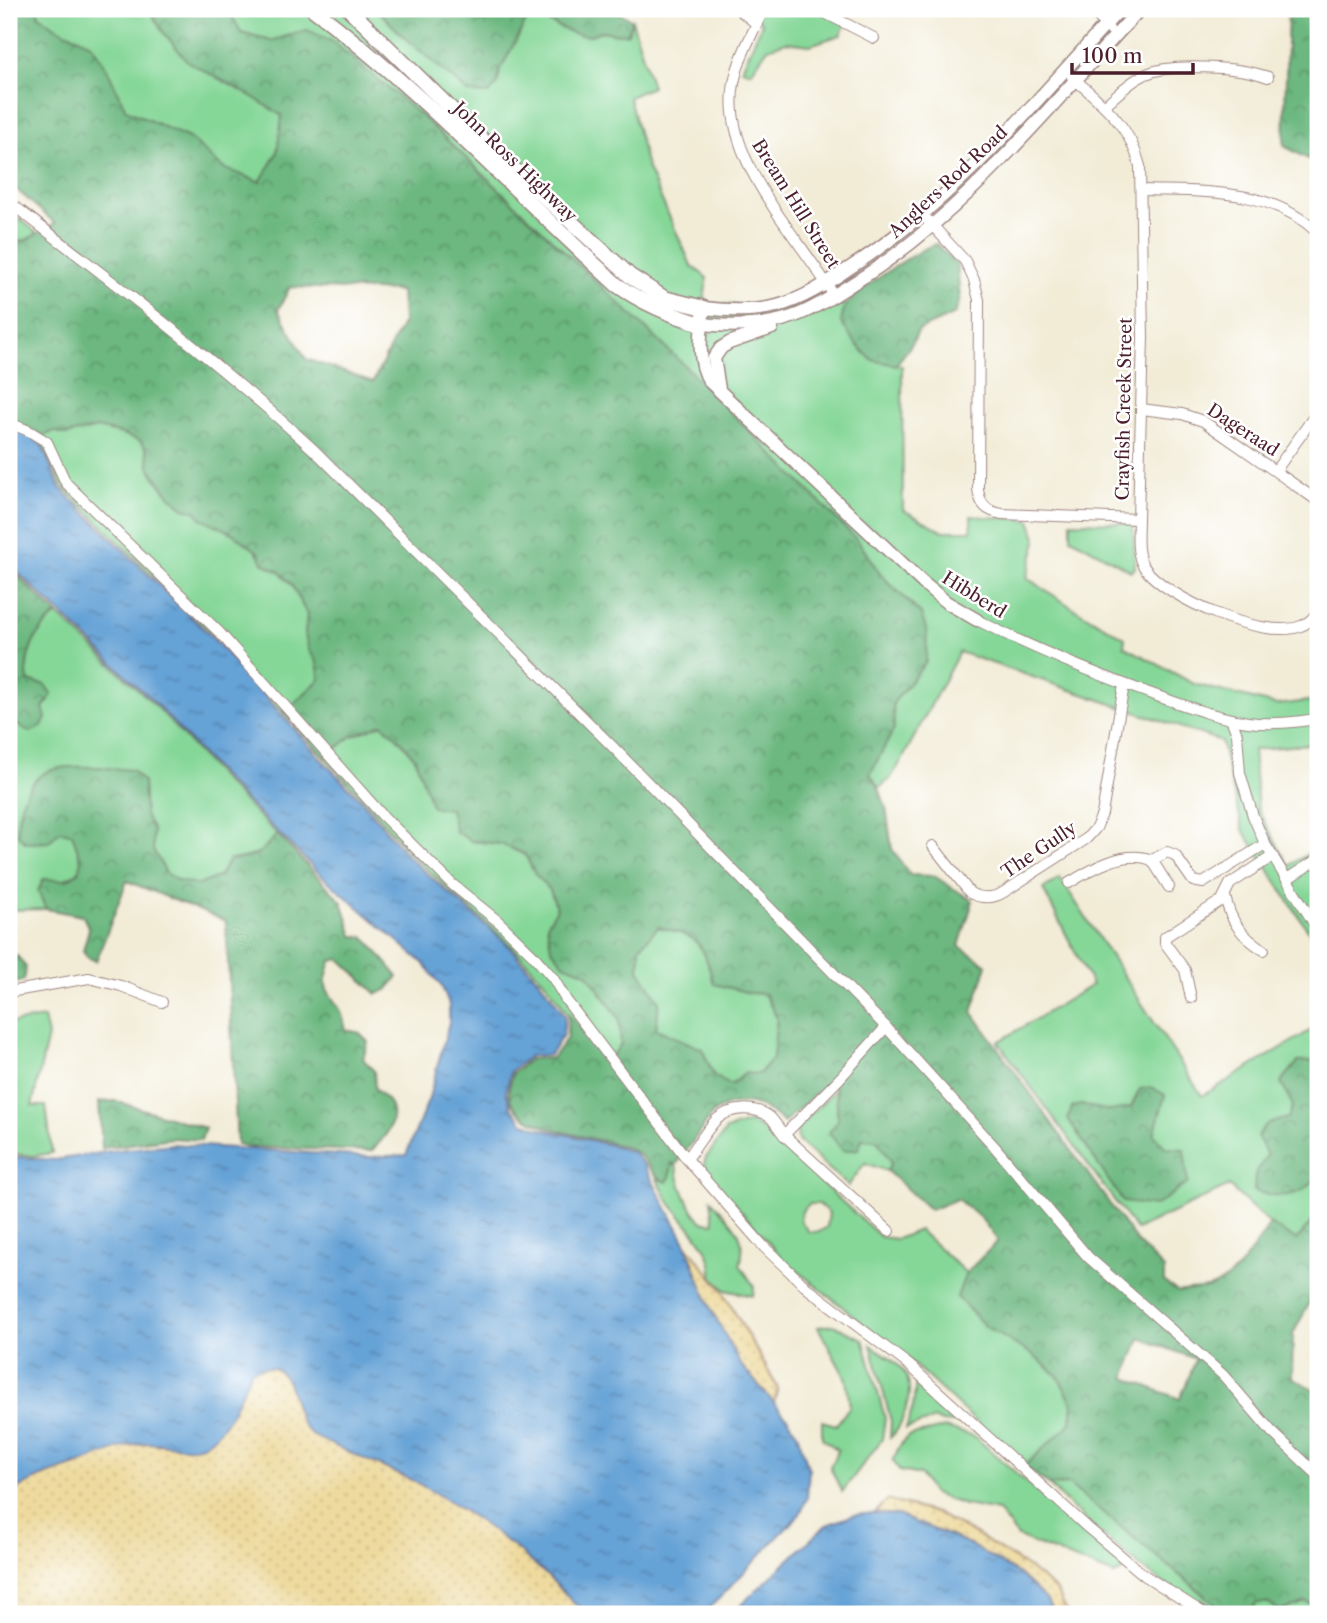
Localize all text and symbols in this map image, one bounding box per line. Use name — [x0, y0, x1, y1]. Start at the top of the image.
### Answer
scale bar — [1072, 32, 1192, 76]
text: 100 m — [1082, 43, 1143, 68]
street label: John Ross Highway — [446, 95, 582, 227]
street label: Anglers Rod Road — [883, 121, 1012, 243]
street label: Bream Hill Street — [747, 135, 845, 273]
street label: Crayfish Creek Street — [1111, 317, 1137, 501]
street label: Dageraad — [1203, 399, 1283, 461]
street label: Hibberd — [938, 567, 1010, 623]
street label: The Gully — [997, 816, 1082, 883]

